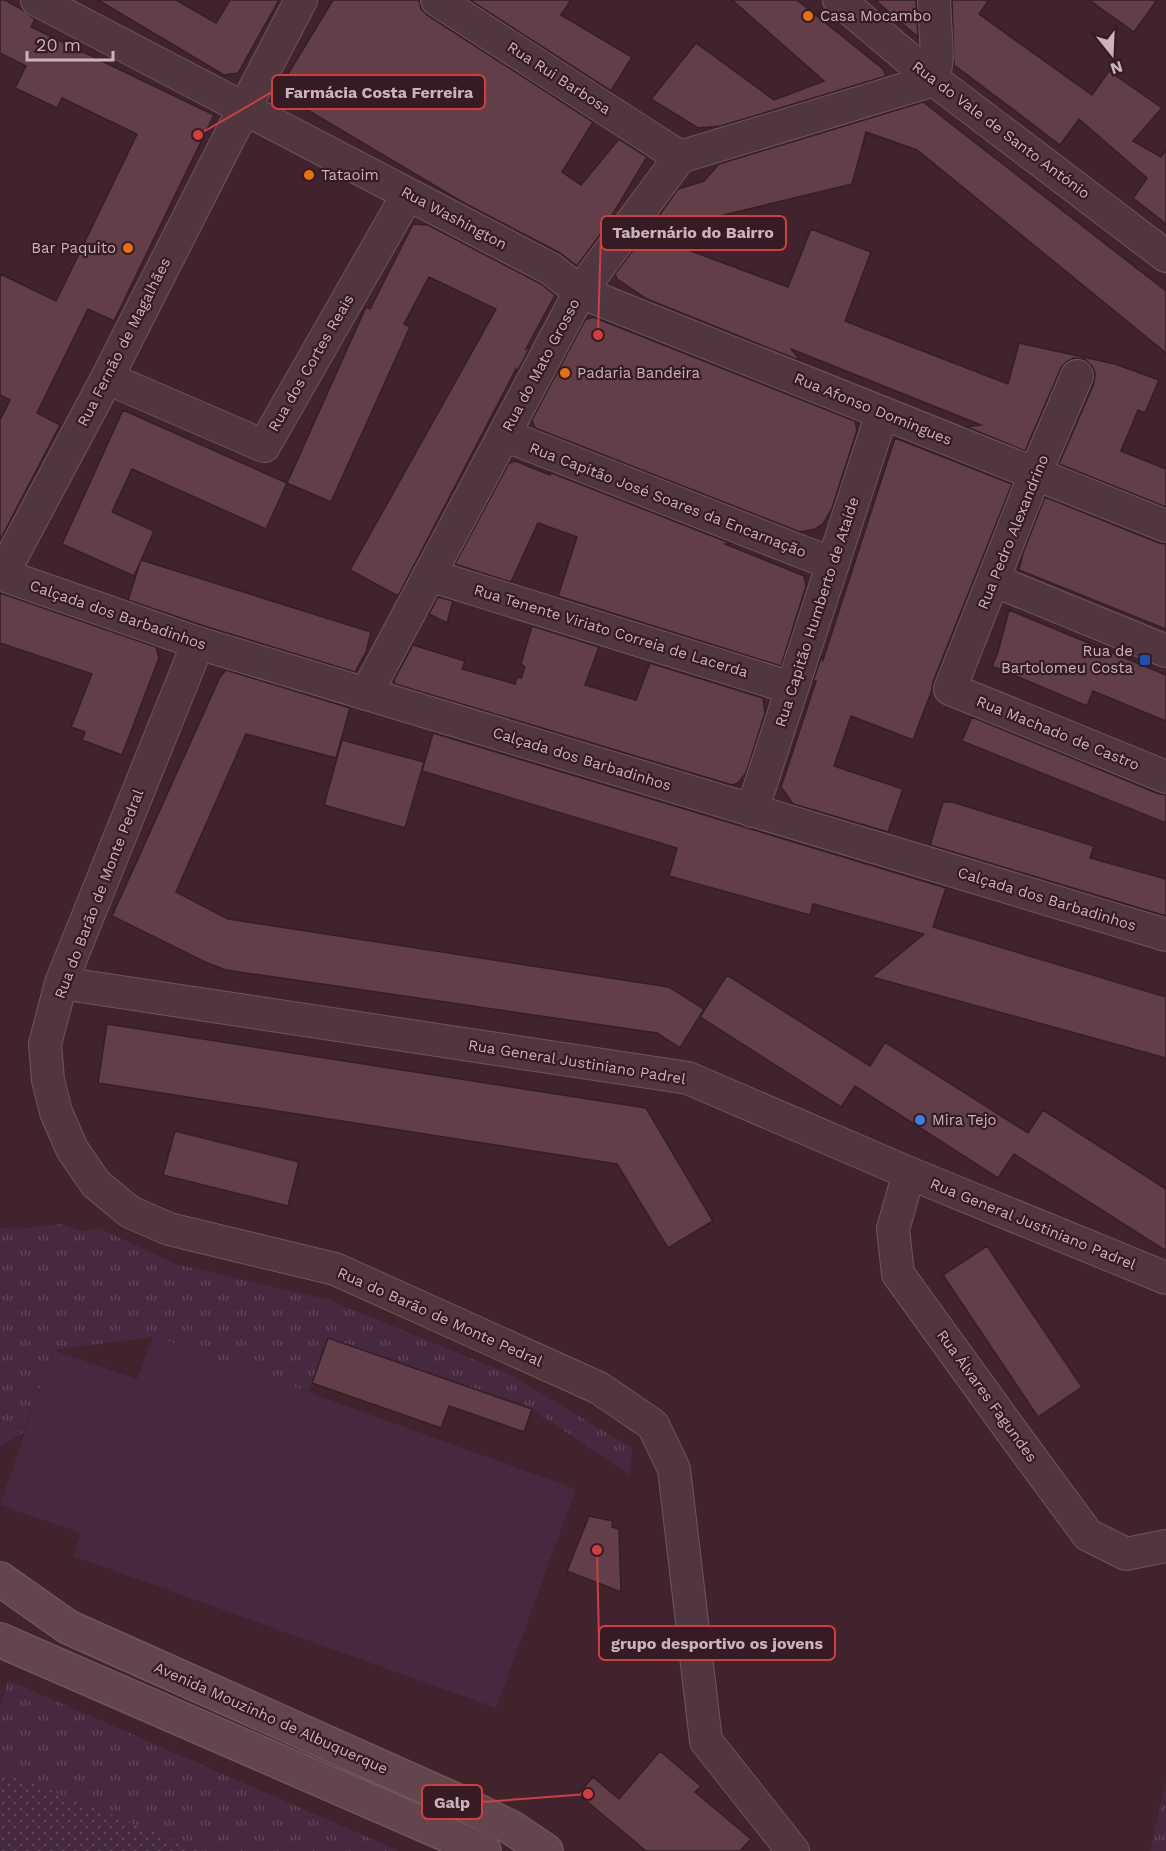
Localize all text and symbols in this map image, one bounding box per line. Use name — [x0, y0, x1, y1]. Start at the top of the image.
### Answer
place label: Casa Mocambo — [820, 7, 931, 25]
marker: Casa Mocambo — [801, 9, 815, 23]
scale bar — [27, 24, 112, 62]
north arrow — [1082, 24, 1142, 84]
text: 20 m — [36, 34, 81, 55]
street label: Rua Rui Barbosa — [504, 38, 615, 118]
street label: Rua do Vale de Santo António — [909, 57, 1093, 203]
text: N — [1108, 57, 1125, 79]
callout: Farmácia Costa Ferreira — [272, 75, 485, 109]
text: Farmácia Costa Ferreira — [285, 83, 474, 102]
place label: Tataoim — [321, 166, 379, 184]
marker: Tataoim — [302, 168, 316, 182]
street label: Rua Washington — [398, 183, 510, 253]
callout: Tabernário do Bairro — [601, 216, 786, 250]
text: Tabernário do Bairro — [612, 223, 774, 242]
place label: Bar Paquito — [31, 239, 116, 257]
marker: Bar Paquito — [121, 241, 135, 255]
street label: Rua Fernão de Magalhães — [74, 254, 175, 429]
street label: Rua dos Cortes Reais — [264, 291, 358, 435]
street label: Rua do Mato Grosso — [498, 296, 584, 434]
place label: Padaria Bandeira — [577, 364, 700, 382]
marker: Padaria Bandeira — [558, 366, 572, 380]
street label: Rua Afonso Domingues — [792, 369, 955, 449]
street label: Rua Capitão José Soares da Encarnação — [527, 439, 809, 561]
street label: Rua Pedro Alexandrino — [974, 452, 1052, 612]
street label: Rua Capitão Humberto de Ataíde — [771, 495, 863, 729]
street label: Calçada dos Barbadinhos — [27, 576, 209, 654]
street label: Rua Tenente Viriato Correia de Lacerda — [472, 581, 751, 682]
place label: Rua de Bartolomeu Costa — [1001, 642, 1134, 677]
marker: Rua de Bartolomeu Costa — [1138, 653, 1152, 667]
street label: Rua Machado de Castro — [974, 692, 1142, 774]
street label: Calçada dos Barbadinhos — [491, 723, 673, 795]
street label: Rua do Barão de Monte Pedral — [51, 786, 147, 1001]
street label: Calçada dos Barbadinhos — [956, 863, 1138, 935]
street label: Rua General Justiniano Padrel — [467, 1036, 688, 1088]
place label: Mira Tejo — [932, 1111, 997, 1129]
marker: Mira Tejo — [913, 1113, 927, 1127]
street label: Rua General Justiniano Padrel — [928, 1174, 1139, 1274]
street label: Rua do Barão de Monte Pedral — [335, 1263, 546, 1371]
street label: Rua Álvares Fagundes — [933, 1326, 1041, 1466]
callout: grupo desportivo os jovens — [599, 1626, 835, 1660]
text: grupo desportivo os jovens — [611, 1634, 823, 1653]
street label: Avenida Mouzinho de Albuquerque — [151, 1658, 391, 1778]
callout: Galp — [422, 1785, 482, 1819]
text: Galp — [434, 1793, 470, 1812]

